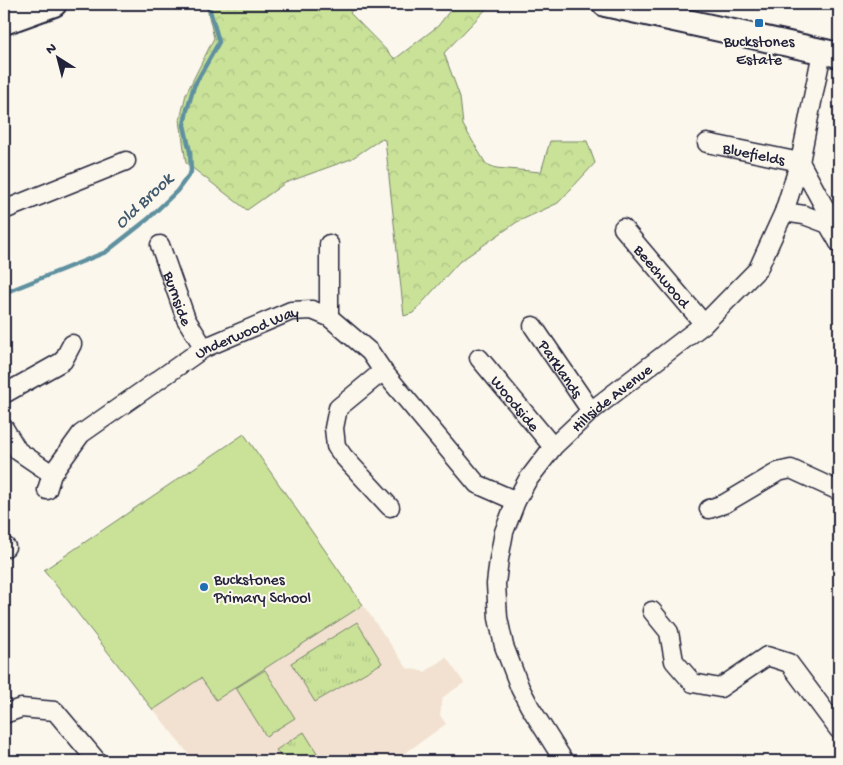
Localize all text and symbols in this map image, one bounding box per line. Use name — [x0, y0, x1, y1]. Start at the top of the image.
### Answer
marker: Buckstones Estate — [753, 17, 765, 29]
north arrow — [32, 32, 82, 82]
place label: Buckstones Estate — [723, 34, 795, 71]
text: N — [43, 40, 61, 59]
street label: Bluefields — [720, 140, 787, 172]
water label: Old Brook — [111, 168, 180, 234]
street label: Beechwood — [628, 241, 693, 314]
street label: Burnside — [157, 268, 194, 331]
street label: Underwood Way — [192, 305, 299, 365]
street label: Parklands — [532, 337, 586, 404]
street label: Hillside Avenue — [569, 361, 658, 438]
street label: Woodside — [485, 373, 542, 437]
place label: Buckstones Primary School — [213, 572, 311, 609]
marker: Buckstones Primary School — [198, 581, 210, 593]

